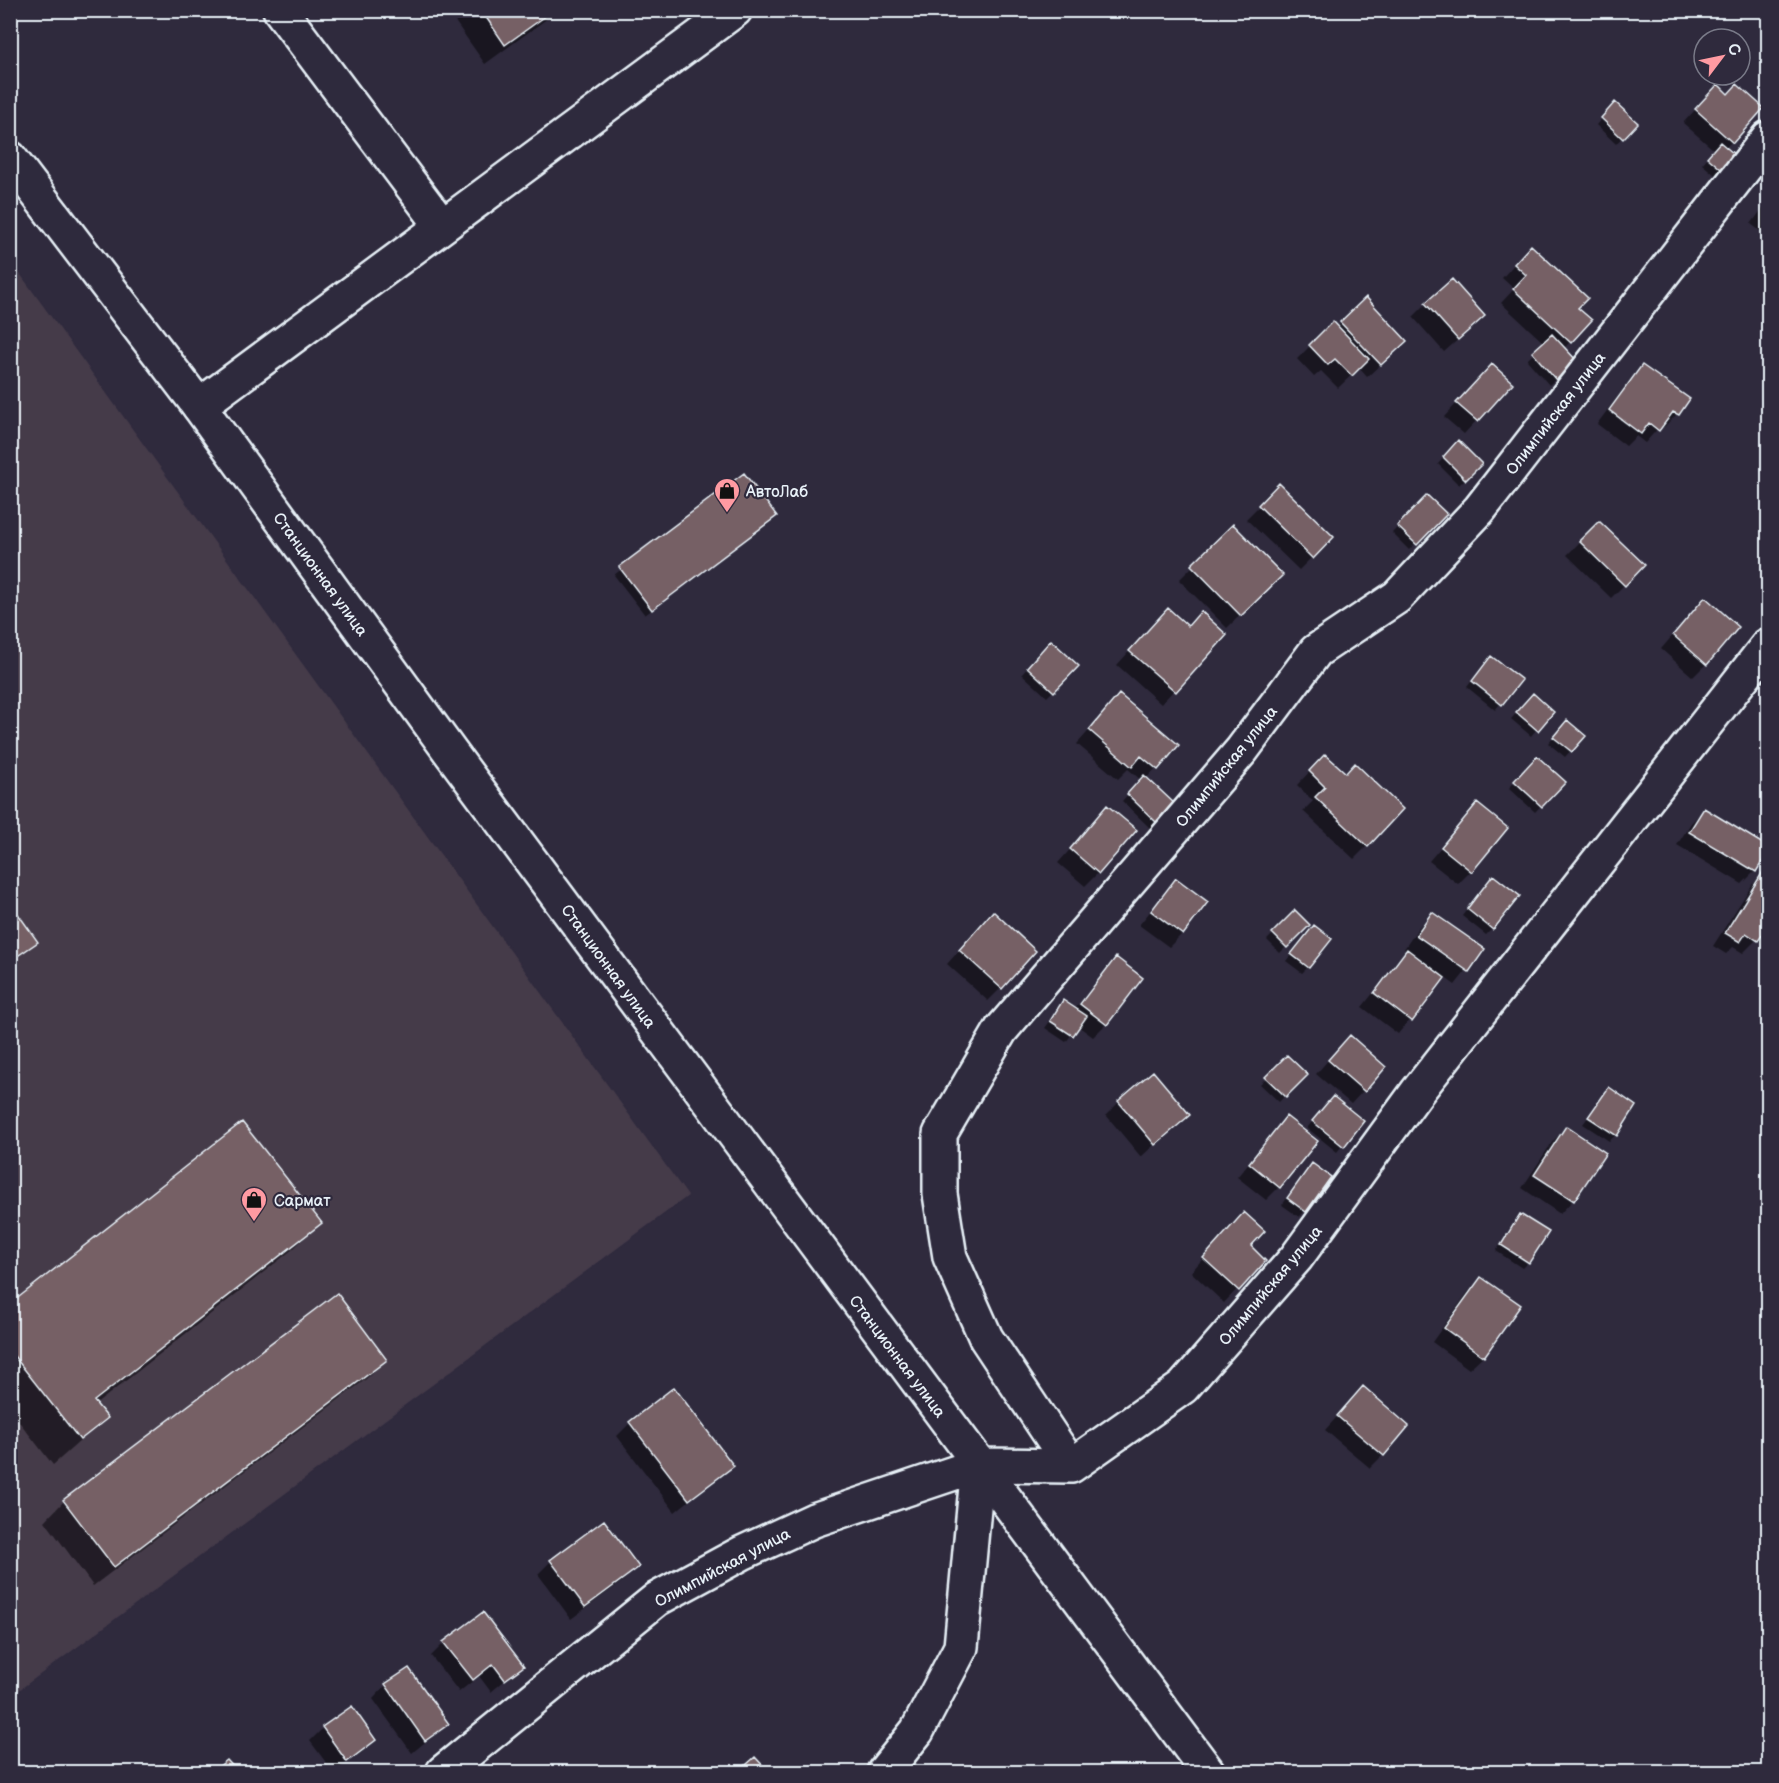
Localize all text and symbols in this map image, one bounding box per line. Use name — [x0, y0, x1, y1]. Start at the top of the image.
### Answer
north arrow — [1692, 27, 1752, 87]
text: С — [1722, 40, 1744, 60]
street label: Олимпийская улица — [1502, 348, 1610, 479]
shop icon: АвтоЛаб — [712, 476, 742, 514]
place label: АвтоЛаб — [745, 483, 808, 502]
street label: Станционная улица — [269, 509, 371, 641]
street label: Олимпийская улица — [1172, 702, 1282, 831]
street label: Станционная улица — [557, 901, 659, 1033]
shop icon: Сармат — [239, 1185, 269, 1223]
place label: Сармат — [274, 1192, 331, 1211]
street label: Олимпийская улица — [1216, 1222, 1327, 1350]
street label: Станционная улица — [845, 1292, 949, 1422]
street label: Олимпийская улица — [652, 1524, 794, 1612]

